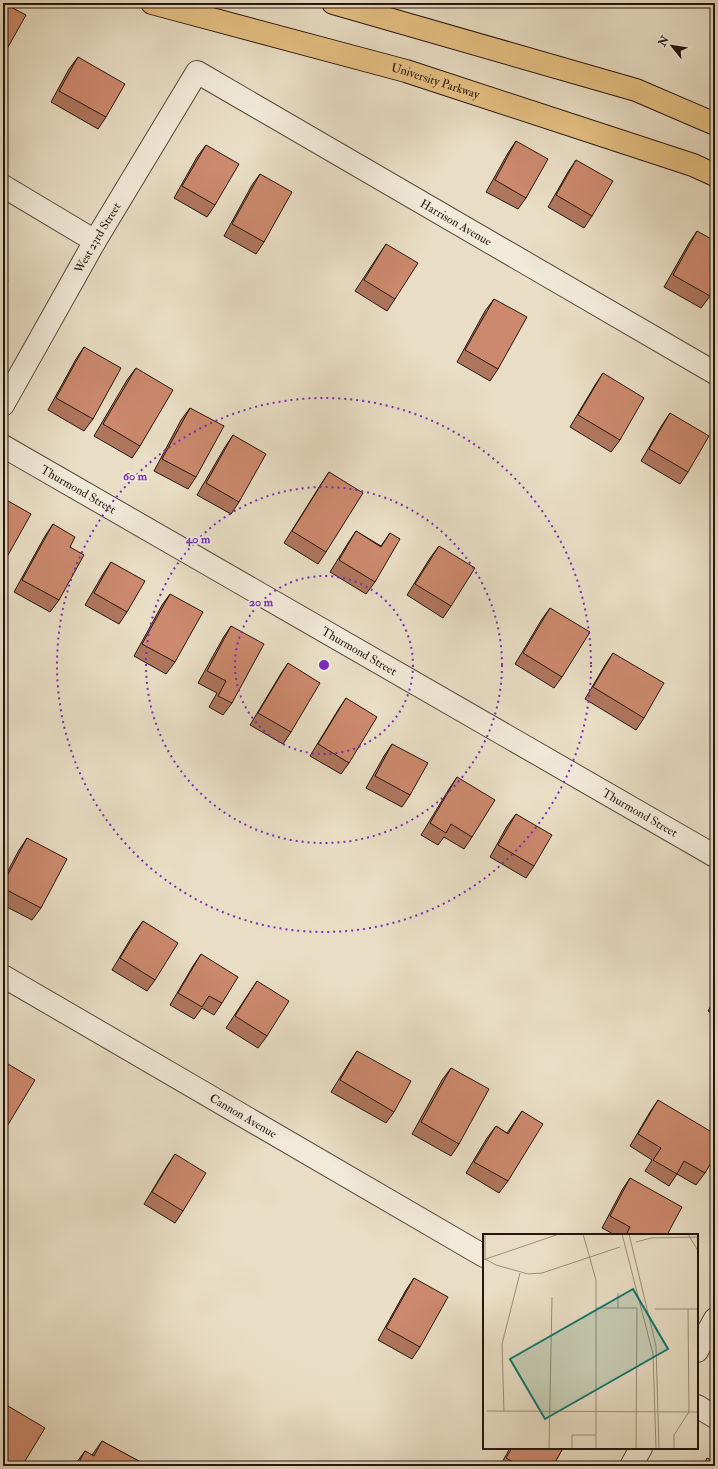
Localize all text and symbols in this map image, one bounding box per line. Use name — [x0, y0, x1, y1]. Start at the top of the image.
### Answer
north arrow — [652, 26, 692, 66]
text: N — [655, 33, 672, 50]
street label: University Parkway — [390, 60, 482, 103]
street label: Harrison Avenue — [417, 196, 494, 250]
street label: West 23rd Street — [71, 200, 124, 277]
street label: Thurmond Street — [38, 462, 119, 517]
text: 60 m — [123, 469, 148, 484]
text: 40 m — [185, 532, 211, 547]
text: 20 m — [249, 595, 274, 610]
street label: Thurmond Street — [319, 624, 399, 679]
centre of rings — [317, 658, 331, 672]
street label: Thurmond Street — [599, 786, 680, 841]
street label: Cannon Avenue — [207, 1091, 279, 1142]
inset map — [483, 1234, 698, 1449]

